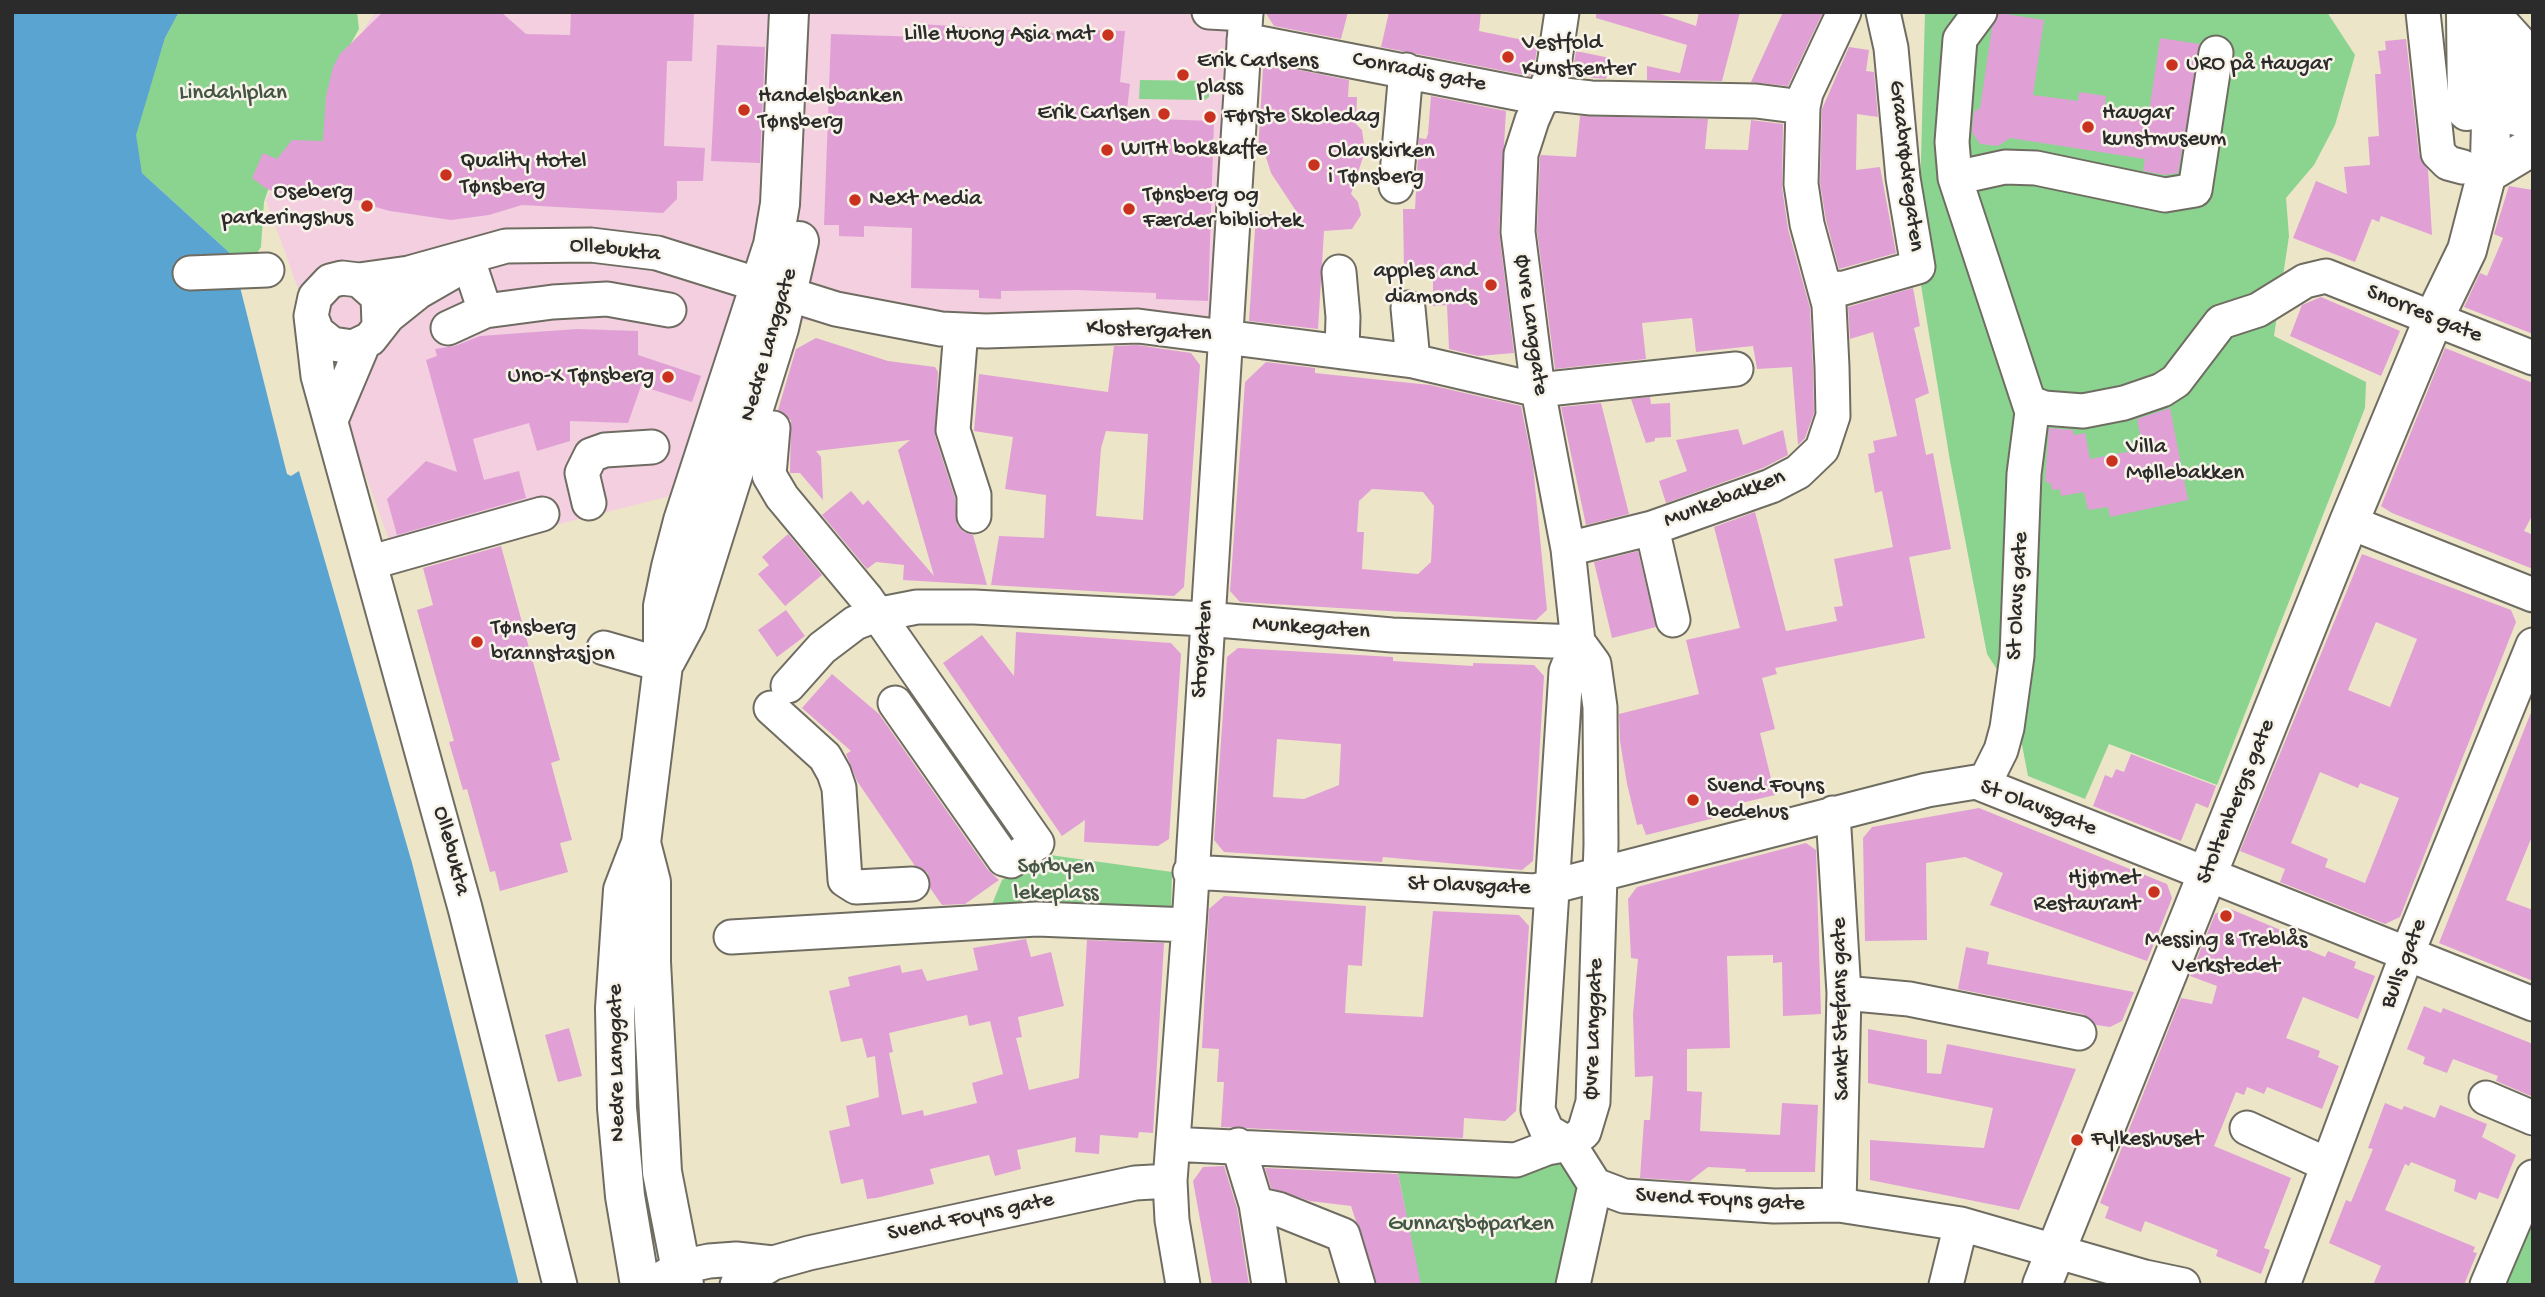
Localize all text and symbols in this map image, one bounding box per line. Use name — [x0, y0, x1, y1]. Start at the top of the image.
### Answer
place label: Lille Huong Asia mat — [904, 21, 1094, 49]
marker: Lille Huong Asia mat — [1100, 27, 1116, 43]
place label: Vestfold Kunstsenter — [1522, 30, 1635, 84]
street label: Conradis gate — [1350, 47, 1488, 99]
place label: Erik Carlsens plass — [1197, 48, 1318, 102]
marker: Vestfold Kunstsenter — [1500, 49, 1516, 65]
place label: URO på Haugar — [2186, 51, 2331, 79]
marker: URO på Haugar — [2164, 57, 2180, 73]
marker: Erik Carlsens plass — [1175, 67, 1191, 83]
street label: Graabrødregaten — [1881, 79, 1929, 253]
park label: Lindahlplan — [179, 80, 287, 108]
place label: Handelsbanken Tønsberg — [758, 83, 903, 137]
place label: Erik Carlsen — [1037, 100, 1150, 128]
place label: Haugar kunstmuseum — [2102, 100, 2226, 154]
marker: Handelsbanken Tønsberg — [736, 102, 752, 118]
place label: Første Skoledag — [1224, 103, 1380, 131]
marker: Erik Carlsen — [1156, 106, 1172, 122]
marker: Første Skoledag — [1202, 109, 1218, 125]
marker: Haugar kunstmuseum — [2080, 119, 2096, 135]
place label: WITH bok&kaffe — [1121, 136, 1267, 164]
place label: Olavskirken i Tønsberg — [1328, 138, 1435, 192]
marker: WITH bok&kaffe — [1099, 142, 1115, 158]
place label: Quality Hotel Tønsberg — [460, 148, 587, 202]
marker: Olavskirken i Tønsberg — [1306, 157, 1322, 173]
marker: Quality Hotel Tønsberg — [438, 167, 454, 183]
place label: Oseberg parkeringshus — [221, 179, 353, 233]
place label: Tønsberg og Færder bibliotek — [1143, 182, 1302, 236]
place label: Next Media — [869, 186, 982, 214]
marker: Next Media — [847, 192, 863, 208]
marker: Oseberg parkeringshus — [359, 198, 375, 214]
marker: Tønsberg og Færder bibliotek — [1121, 201, 1137, 217]
street label: Ollebukta — [568, 233, 662, 269]
street label: Øvre Langgate — [1506, 253, 1554, 397]
place label: apples and diamonds — [1374, 258, 1477, 312]
street label: Nedre Langgate — [735, 265, 805, 425]
marker: apples and diamonds — [1483, 277, 1499, 293]
street label: Snorres gate — [2362, 279, 2486, 351]
street label: Klostergaten — [1086, 315, 1212, 349]
place label: Uno-X Tønsberg — [508, 363, 654, 391]
marker: Uno-X Tønsberg — [660, 369, 676, 385]
place label: Villa Møllebakken — [2126, 434, 2244, 488]
marker: Villa Møllebakken — [2104, 453, 2120, 469]
street label: Munkebakken — [1660, 464, 1790, 536]
street label: St Olavs gate — [2002, 531, 2036, 661]
street label: Storgaten — [1187, 599, 1221, 699]
street label: Munkegaten — [1251, 611, 1371, 647]
place label: Tønsberg brannstasjon — [491, 615, 615, 669]
marker: Tønsberg brannstasjon — [469, 634, 485, 650]
street label: Stoltenbergs gate — [2191, 715, 2283, 889]
place label: Svend Foyns bedehus — [1707, 773, 1824, 827]
street label: St Olavsgate — [1976, 774, 2100, 844]
marker: Svend Foyns bedehus — [1685, 792, 1701, 808]
street label: Ollebukta — [425, 803, 475, 899]
park label: Sørbyen lekeplass — [1013, 854, 1099, 908]
place label: Hjørnet Restaurant — [2033, 865, 2140, 919]
street label: St Olavsgate — [1407, 871, 1531, 903]
marker: Hjørnet Restaurant — [2146, 884, 2162, 900]
marker: Messing & Treblås Verkstedet — [2218, 908, 2234, 924]
street label: Bulls gate — [2375, 915, 2435, 1013]
street label: Sankt Stefans gate — [1827, 917, 1857, 1101]
place label: Messing & Treblås Verkstedet — [2145, 927, 2307, 981]
street label: Øvre Langgate — [1579, 958, 1611, 1100]
street label: Nedre Langgate — [603, 984, 633, 1142]
place label: Fylkeshuset — [2091, 1126, 2203, 1154]
marker: Fylkeshuset — [2069, 1132, 2085, 1148]
street label: Svend Foyns gate — [1635, 1183, 1805, 1219]
street label: Svend Foyns gate — [885, 1187, 1057, 1249]
park label: Gunnarsbøparken — [1388, 1211, 1554, 1239]

